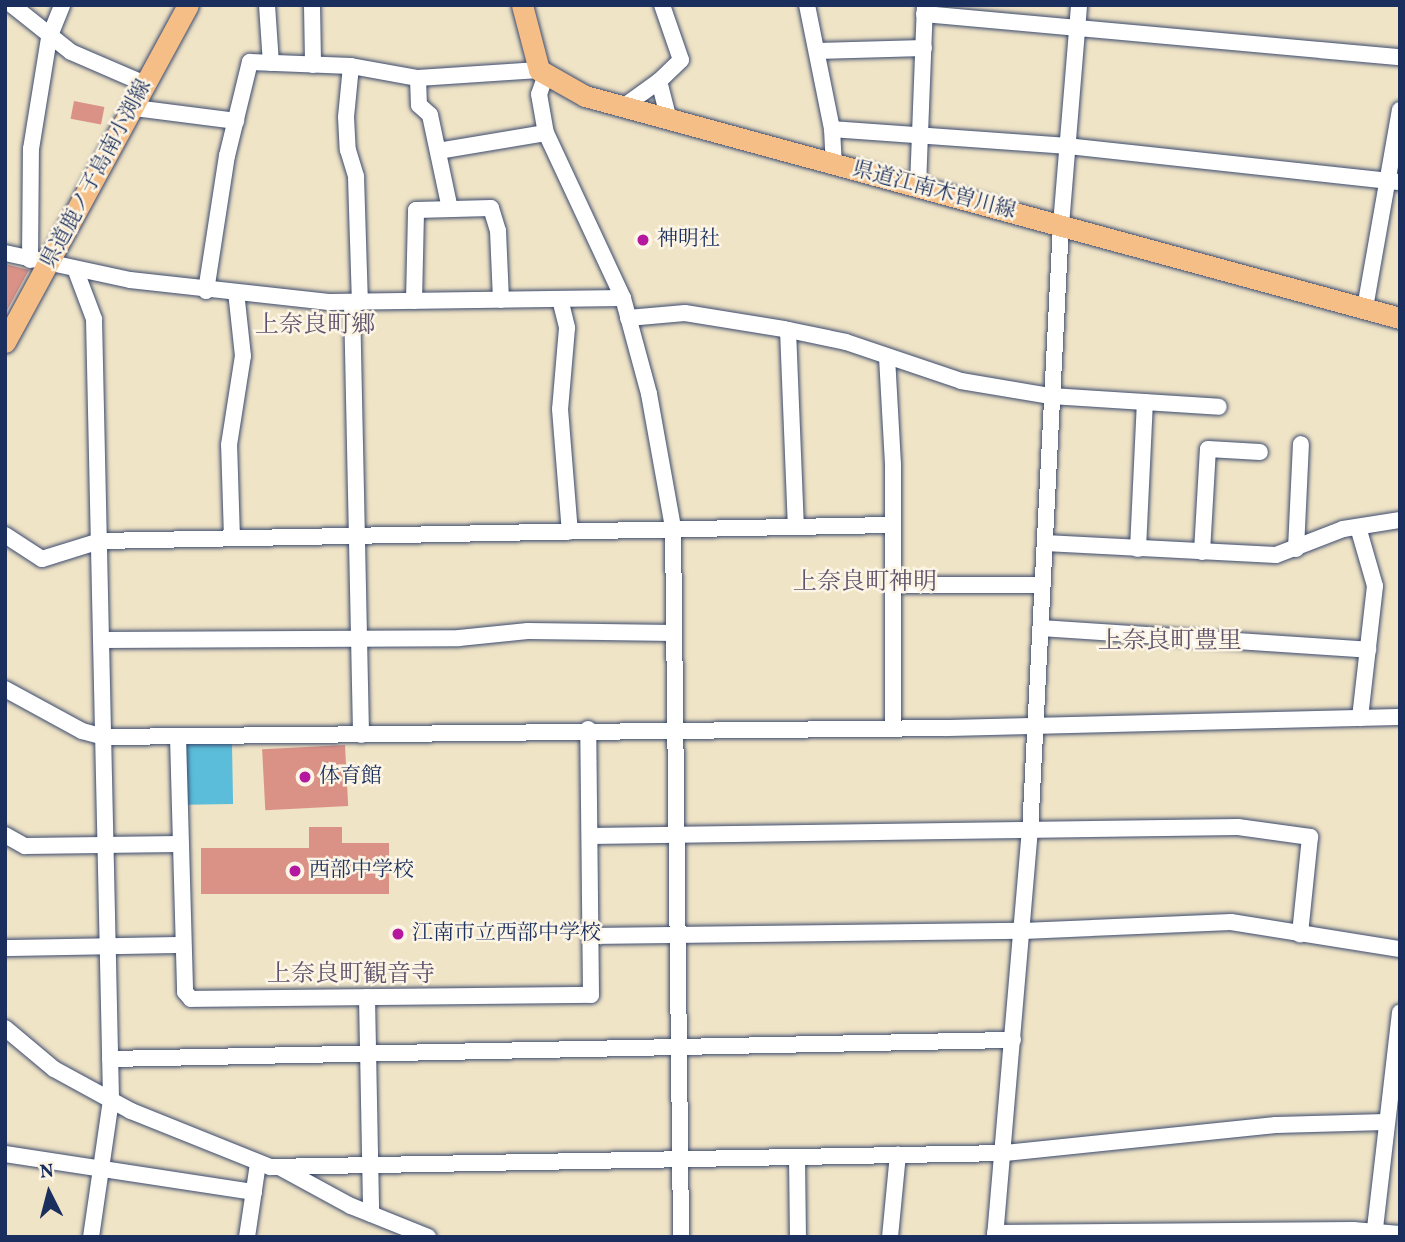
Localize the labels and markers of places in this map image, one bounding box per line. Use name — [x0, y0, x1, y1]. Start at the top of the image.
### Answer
place label: 神明社 — [657, 227, 720, 253]
marker: 神明社 — [635, 232, 651, 248]
place label: 体育館 — [319, 764, 382, 790]
marker: 体育館 — [297, 769, 313, 785]
place label: 西部中学校 — [309, 858, 414, 884]
marker: 西部中学校 — [287, 863, 303, 879]
place label: 江南市立西部中学校 — [412, 921, 601, 947]
marker: 江南市立西部中学校 — [390, 926, 406, 942]

